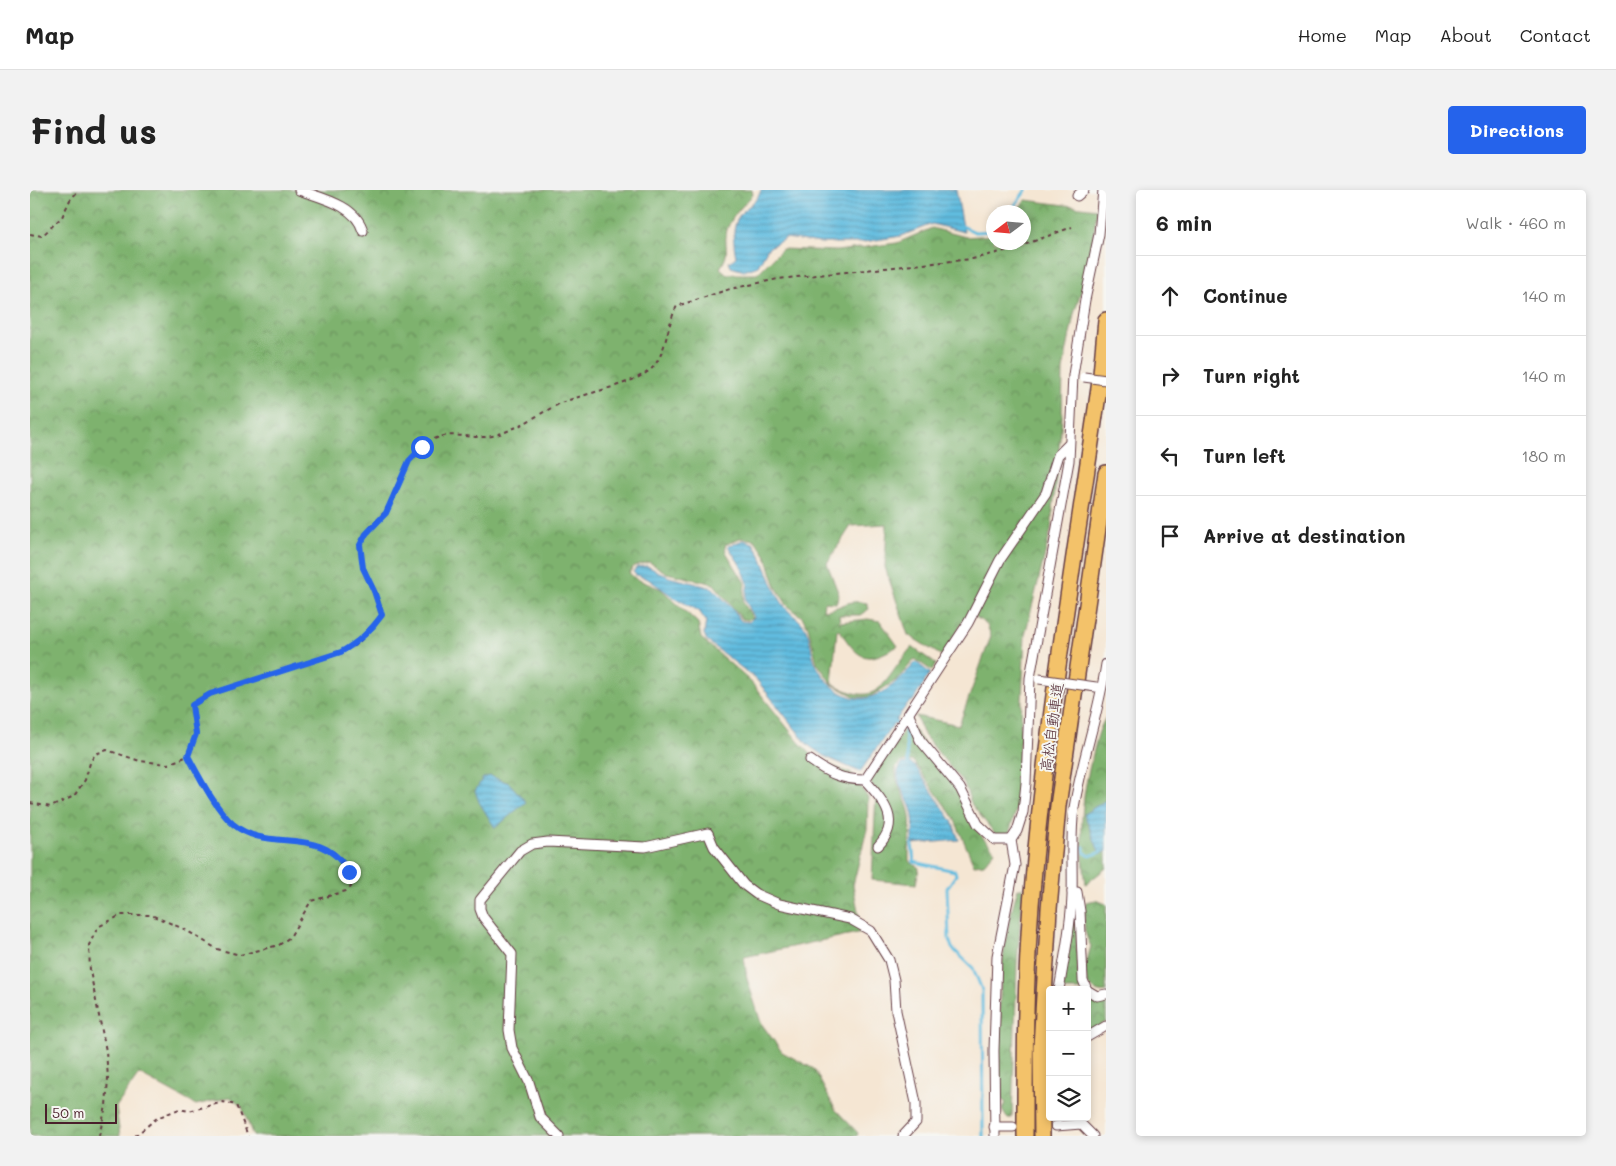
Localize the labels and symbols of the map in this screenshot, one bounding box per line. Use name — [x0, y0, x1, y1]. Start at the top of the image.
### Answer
north arrow — [986, 205, 1031, 250]
route start — [411, 436, 434, 459]
street label: 高松自動車道 — [1035, 681, 1067, 773]
route end — [338, 861, 361, 884]
scale bar — [45, 1101, 118, 1124]

